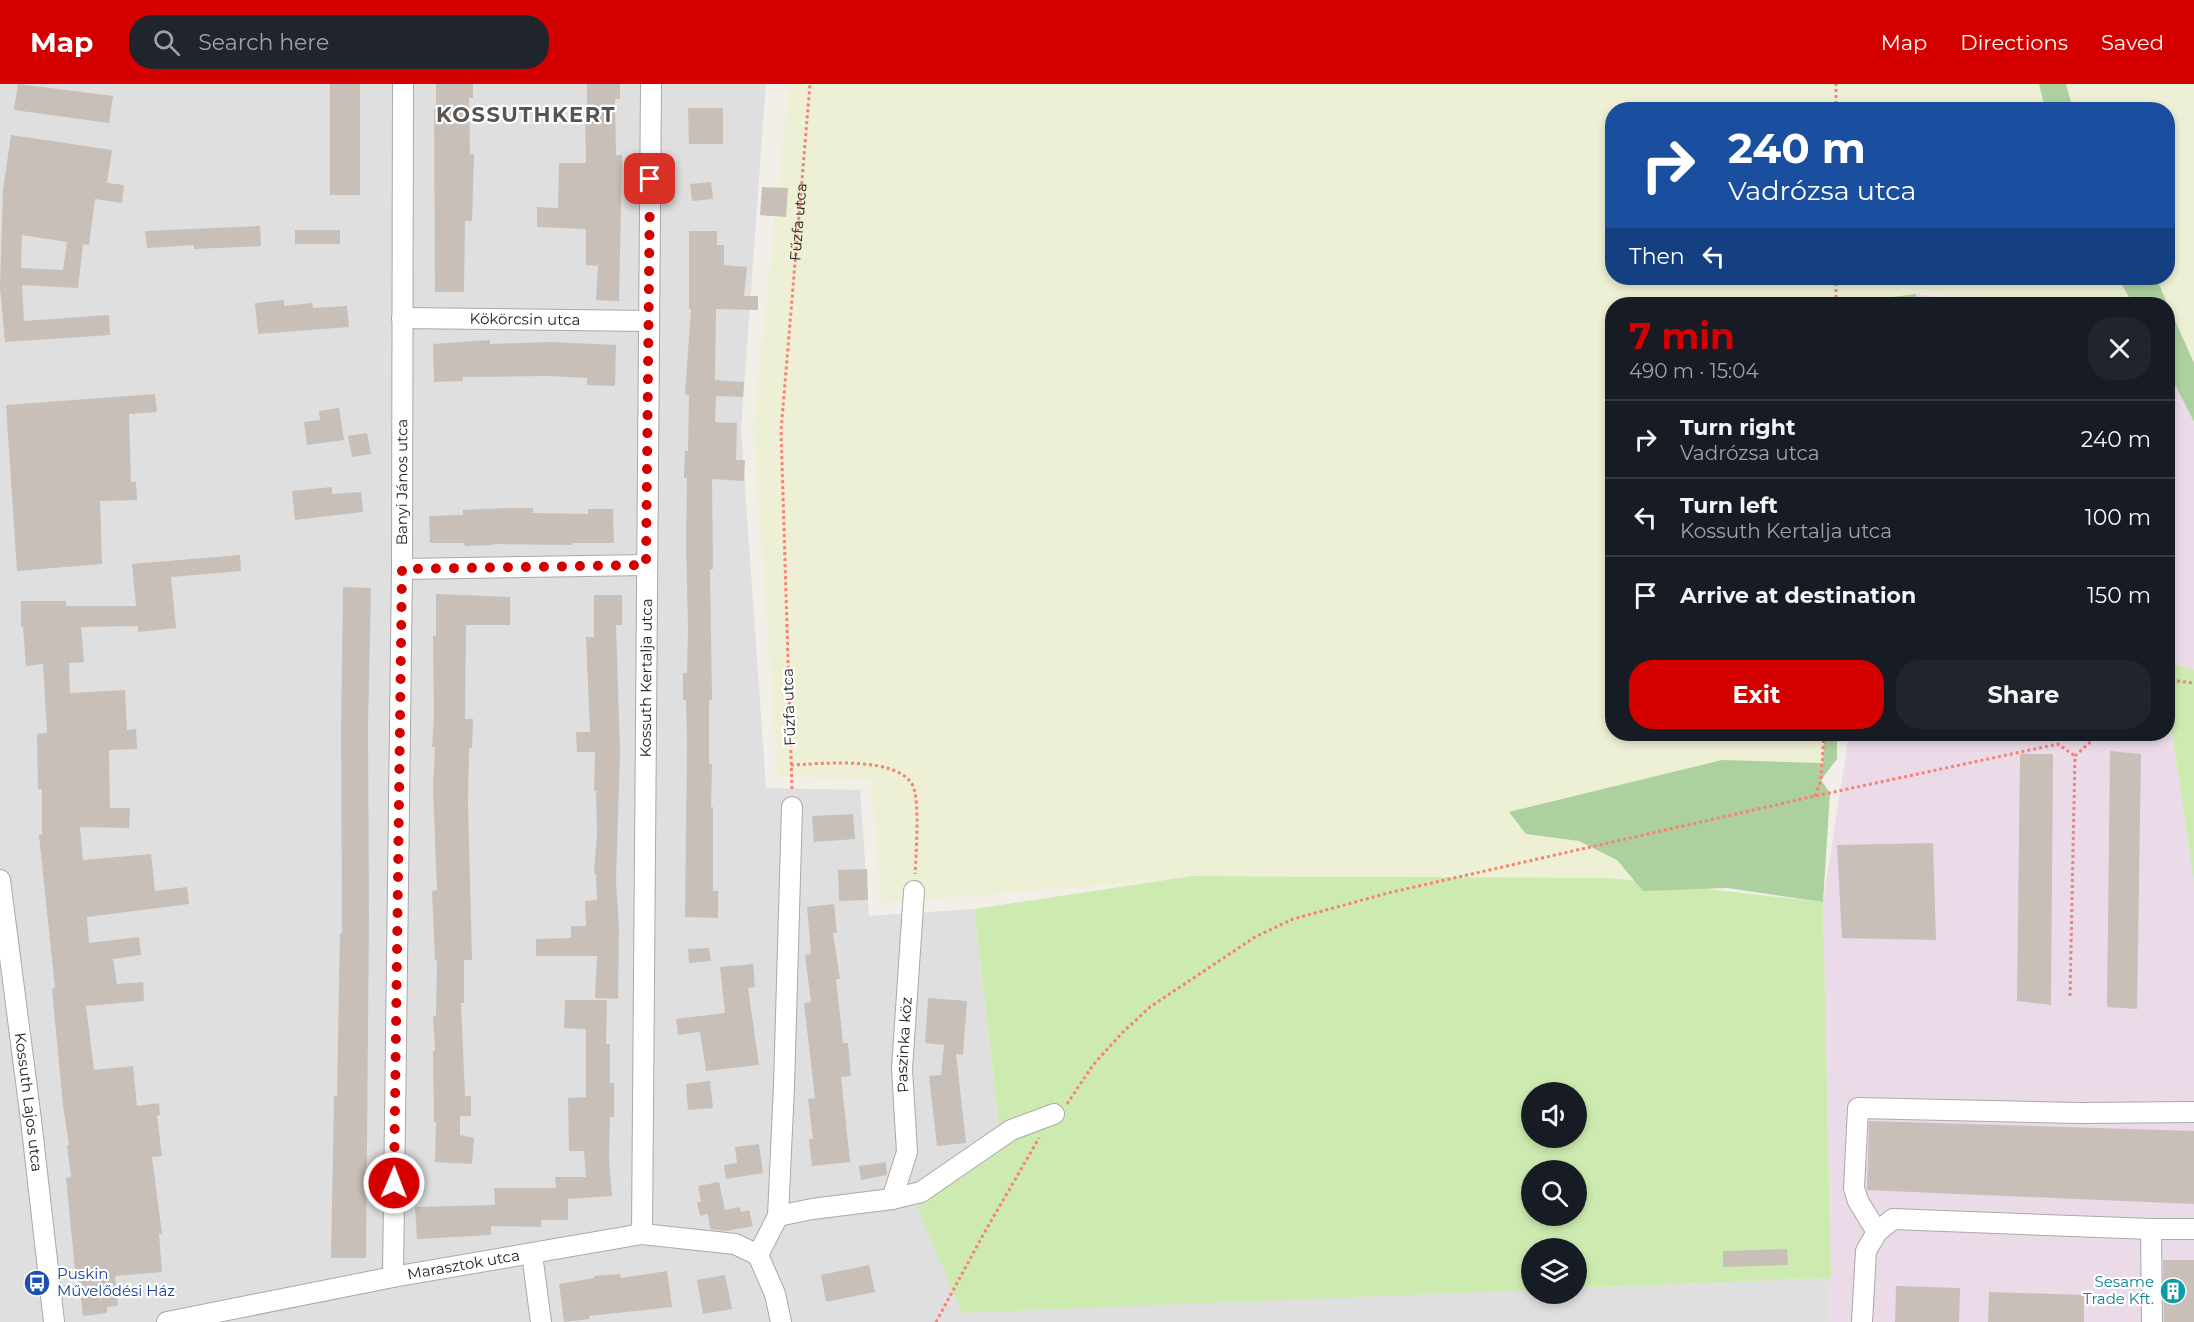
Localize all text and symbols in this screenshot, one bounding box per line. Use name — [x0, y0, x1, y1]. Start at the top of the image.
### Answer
search box — [129, 15, 549, 69]
text: Map — [30, 25, 93, 59]
icon: search — [150, 26, 183, 59]
text: Search here — [198, 29, 329, 56]
text: Map — [1881, 30, 1927, 55]
text: Directions — [1960, 30, 2068, 55]
text: Saved — [2101, 30, 2164, 55]
district label: KOSSUTHKERT — [436, 102, 616, 127]
text: 240 m — [1728, 122, 1866, 174]
icon: right — [1629, 126, 1707, 204]
pin — [624, 153, 675, 204]
icon: arrive — [633, 162, 666, 195]
text: Vadrózsa utca — [1728, 174, 1916, 207]
street label: Fűzfa utca — [785, 182, 811, 261]
icon: left — [1697, 240, 1730, 273]
text: Then — [1629, 243, 1685, 270]
street label: Kökörcsin utca — [470, 309, 580, 329]
text: 7 min — [1629, 314, 1735, 358]
button: close — [2088, 317, 2151, 380]
text: 490 m · 15:04 — [1629, 359, 1759, 383]
text: Turn right — [1680, 414, 1795, 441]
street label: Banyi János utca — [392, 419, 411, 545]
icon: right — [1629, 423, 1662, 456]
text: 240 m — [2081, 426, 2151, 453]
text: Vadrózsa utca — [1680, 441, 1820, 465]
text: Turn left — [1680, 492, 1778, 519]
icon: left — [1629, 501, 1662, 534]
text: 100 m — [2085, 504, 2151, 531]
text: Kossuth Kertalja utca — [1680, 519, 1892, 543]
icon: arrive — [1629, 579, 1662, 612]
text: Arrive at destination — [1680, 582, 1916, 609]
text: 150 m — [2087, 582, 2151, 609]
street label: Kossuth Kertalja utca — [636, 598, 656, 758]
button: Exit — [1629, 660, 1884, 729]
button: Share — [1896, 660, 2151, 729]
street label: Fűzfa utca — [778, 668, 799, 746]
street label: Paszinka köz — [892, 996, 916, 1093]
street label: Kossuth Lajos utca — [11, 1031, 47, 1173]
map controls — [1521, 1082, 1587, 1304]
button: sound — [1521, 1082, 1587, 1148]
position arrow — [362, 1151, 426, 1215]
button: search — [1521, 1160, 1587, 1226]
button: layers — [1521, 1238, 1587, 1304]
street label: Marasztok utca — [406, 1245, 521, 1283]
place label: Puskin Művelődési Ház — [57, 1264, 175, 1300]
bus stop icon: Puskin Művelődési Ház — [22, 1268, 52, 1298]
place label: Sesame Trade Kft. — [2083, 1272, 2154, 1308]
building icon: Sesame Trade Kft. — [2158, 1276, 2188, 1306]

